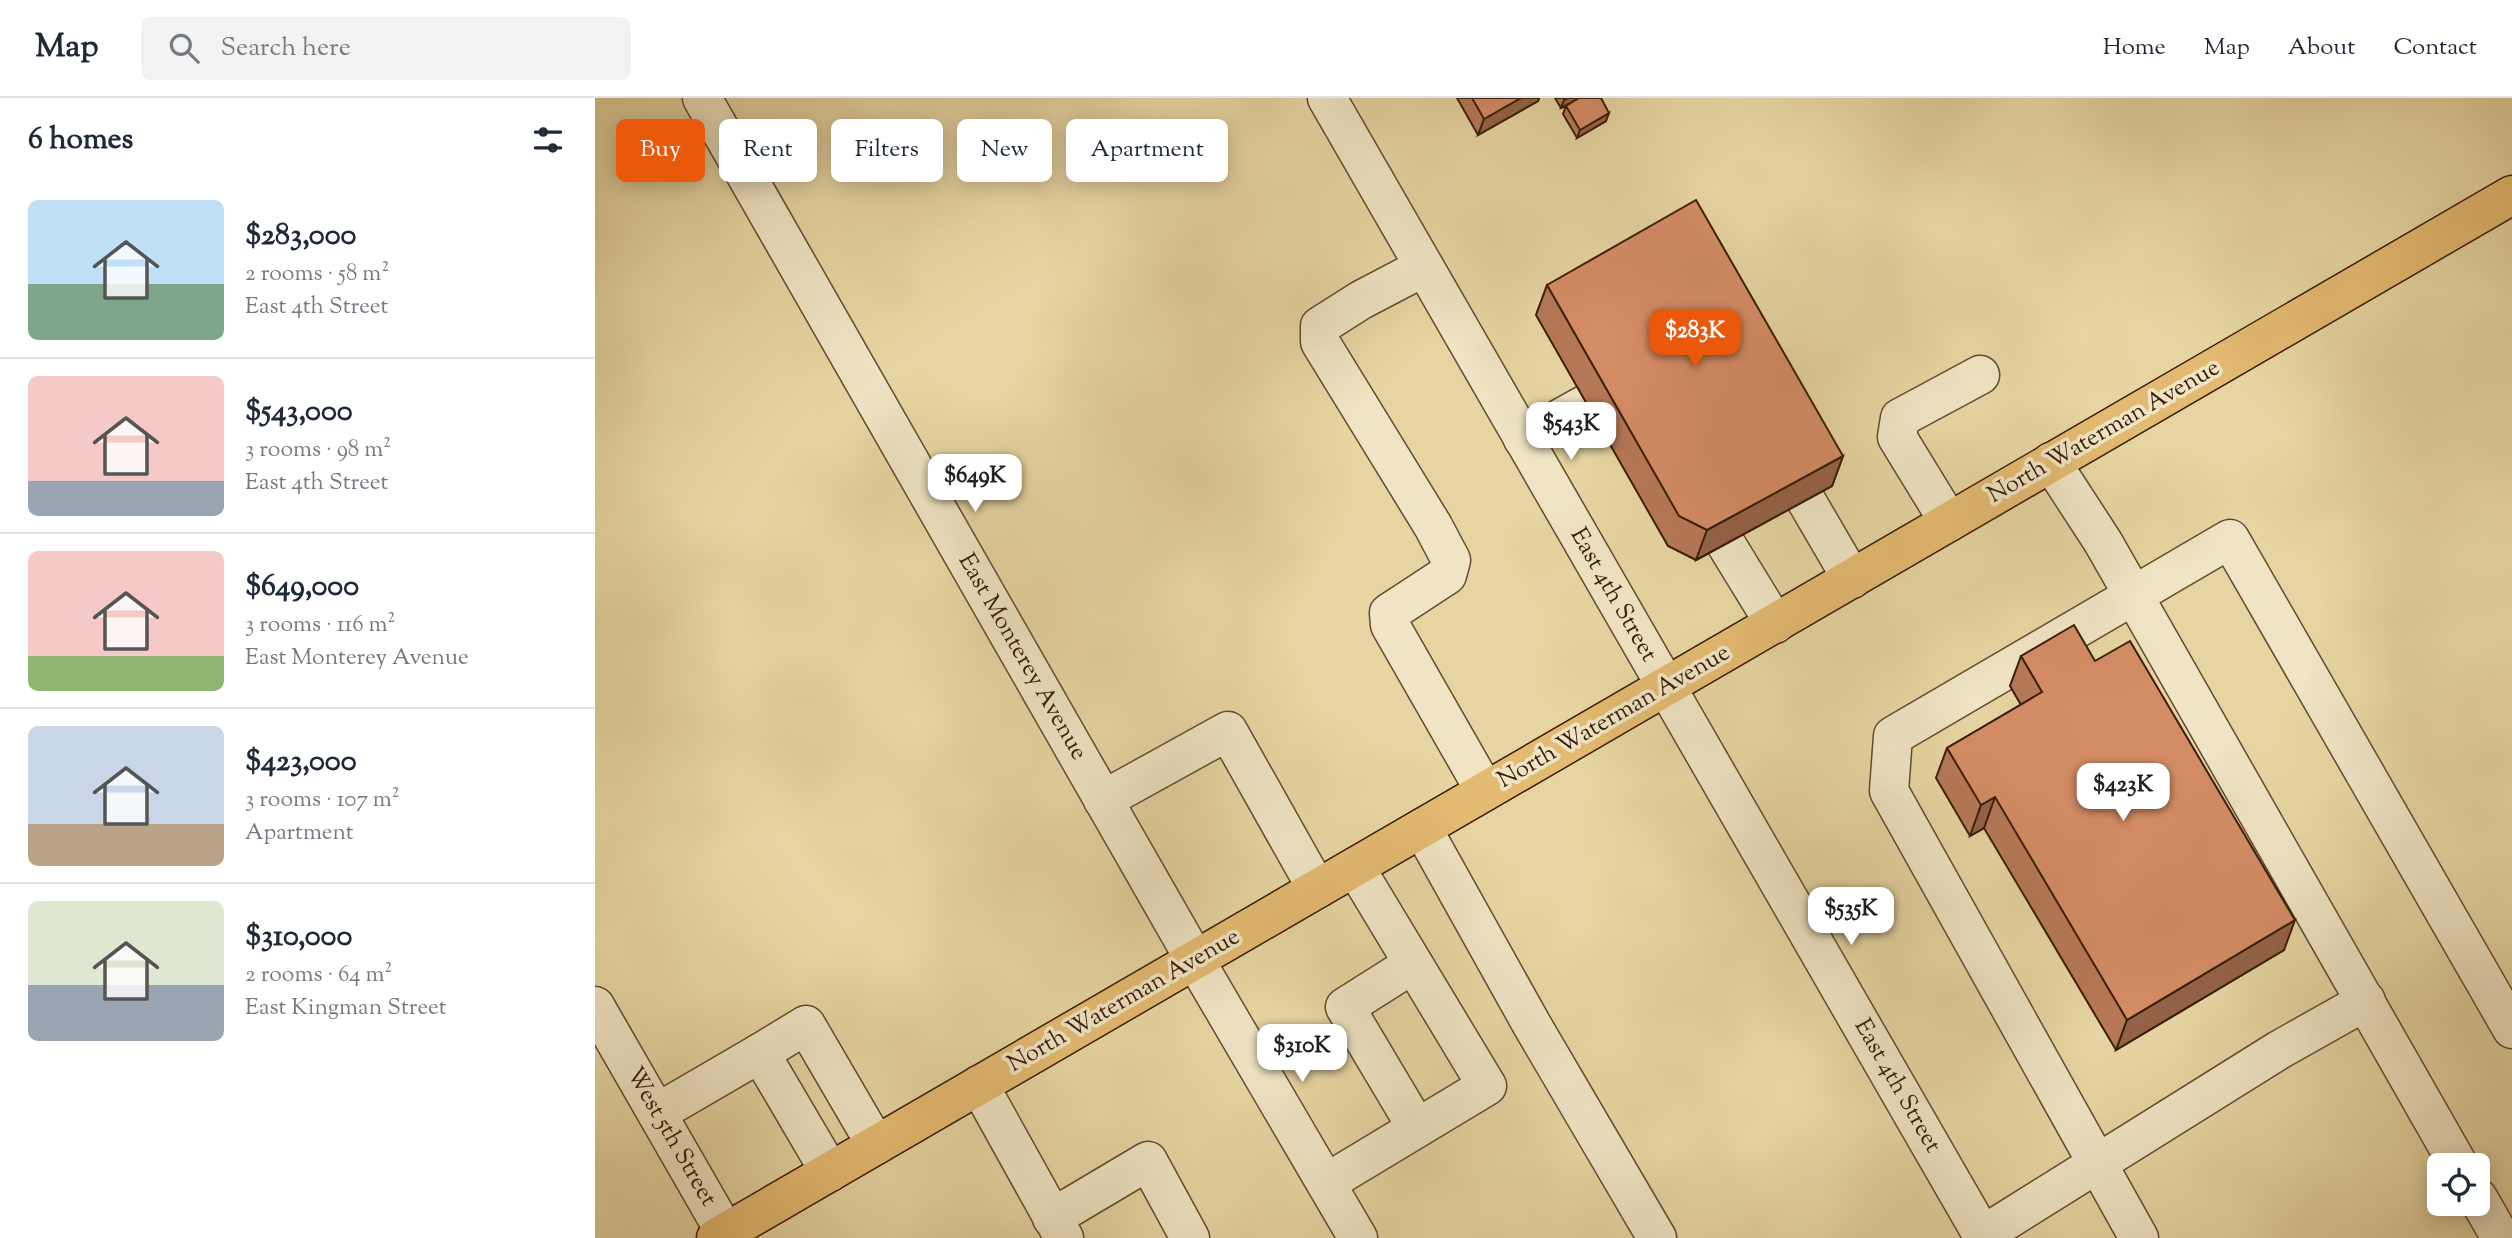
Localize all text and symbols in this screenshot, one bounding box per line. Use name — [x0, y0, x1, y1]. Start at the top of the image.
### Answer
search box — [141, 17, 631, 80]
text: Map — [35, 24, 99, 72]
icon: search — [165, 29, 203, 67]
text: Search here — [221, 30, 351, 67]
text: Home — [2103, 31, 2166, 65]
text: Map — [2204, 31, 2250, 65]
text: About — [2288, 31, 2355, 65]
text: Contact — [2393, 31, 2477, 65]
text: 6 homes — [28, 119, 133, 162]
chip: Buy — [616, 119, 705, 182]
chip: Rent — [719, 119, 817, 182]
chip: Filters — [831, 119, 943, 182]
chip: New — [957, 119, 1052, 182]
chip: Apartment — [1066, 119, 1228, 182]
icon: filters — [529, 121, 567, 159]
text: $283,000 — [245, 215, 356, 258]
icon: home — [84, 228, 168, 312]
text: 2 rooms · 58 m² — [245, 258, 389, 291]
text: East 4th Street — [245, 291, 388, 324]
pin: $283K — [1646, 310, 1744, 369]
text: $283K — [1665, 315, 1725, 348]
street label: North Waterman Avenue — [1982, 351, 2226, 513]
text: $543,000 — [245, 391, 353, 434]
pin: $543K — [1522, 402, 1620, 462]
icon: home — [84, 404, 168, 488]
text: $543K — [1542, 408, 1600, 441]
text: 3 rooms · 98 m² — [245, 434, 391, 467]
pin: $649K — [926, 454, 1024, 514]
text: $649K — [944, 460, 1006, 493]
text: East 4th Street — [245, 467, 388, 500]
street label: East 4th Street — [1561, 522, 1665, 668]
street label: East Monterey Avenue — [949, 547, 1095, 767]
text: $649,000 — [245, 566, 359, 609]
icon: home — [84, 579, 168, 663]
text: 3 rooms · 116 m² — [245, 609, 395, 642]
street label: North Waterman Avenue — [1492, 636, 1736, 798]
text: East Monterey Avenue — [245, 642, 469, 675]
text: $423,000 — [245, 741, 357, 784]
icon: home — [84, 754, 168, 838]
pin: $423K — [2074, 764, 2172, 823]
text: $423K — [2093, 769, 2153, 802]
text: 3 rooms · 107 m² — [245, 784, 400, 817]
text: Apartment — [245, 817, 354, 850]
pin: $535K — [1802, 888, 1900, 947]
text: $535K — [1824, 893, 1878, 926]
text: $310,000 — [245, 916, 352, 959]
street label: North Waterman Avenue — [1002, 920, 1246, 1082]
icon: home — [84, 929, 168, 1013]
text: 2 rooms · 64 m² — [245, 959, 392, 992]
text: East Kingman Street — [245, 992, 447, 1025]
street label: East 4th Street — [1845, 1013, 1949, 1159]
pin: $310K — [1253, 1024, 1351, 1084]
text: $310K — [1273, 1030, 1331, 1063]
street label: West 5th Street — [617, 1061, 725, 1213]
map controls — [2427, 1153, 2490, 1216]
button: locate — [2427, 1153, 2490, 1216]

